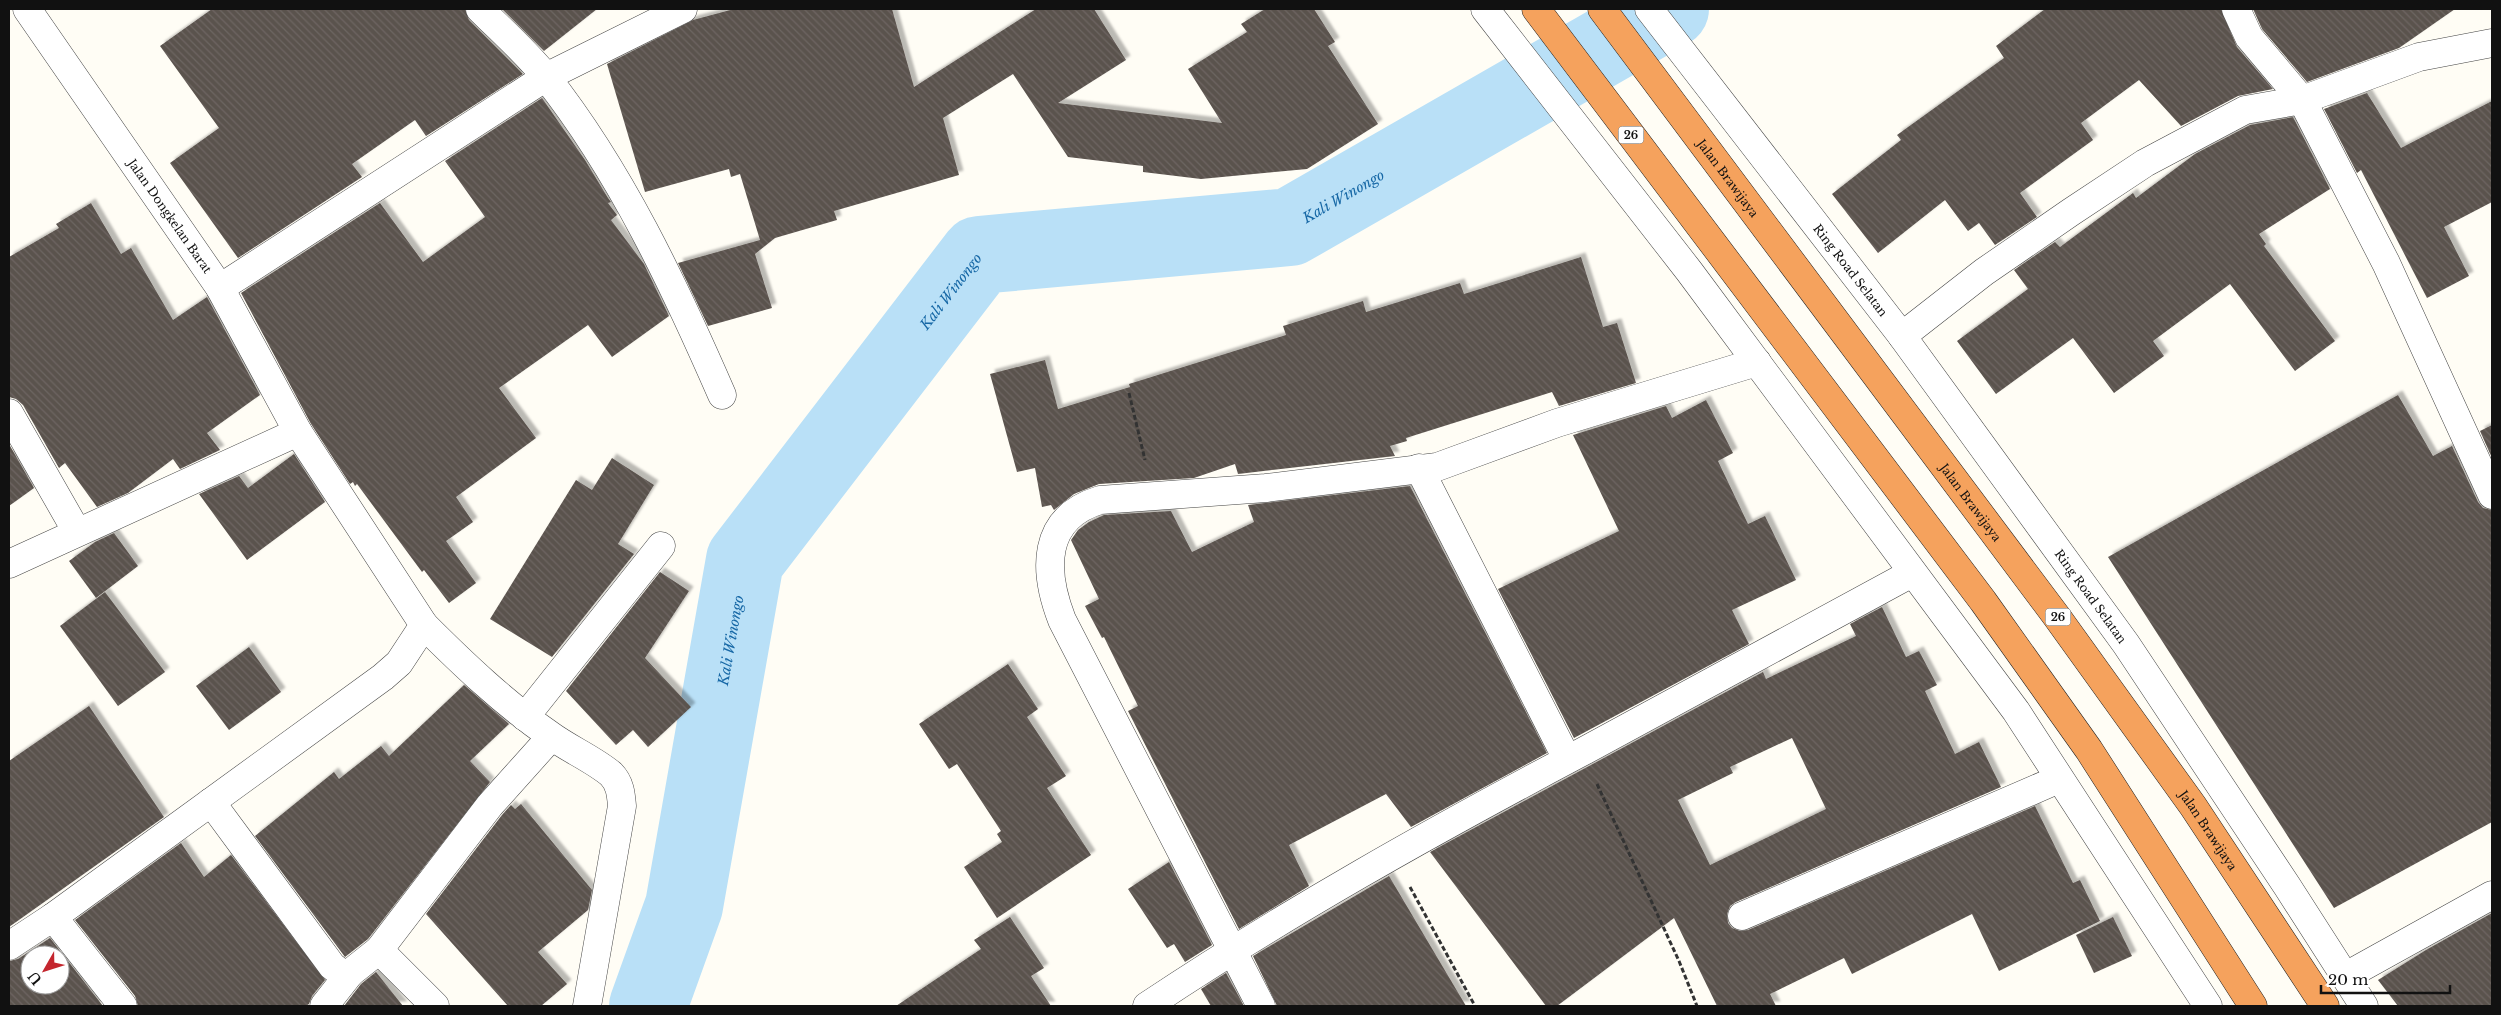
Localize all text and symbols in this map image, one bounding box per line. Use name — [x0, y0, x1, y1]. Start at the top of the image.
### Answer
road number: 26 — [1618, 126, 1644, 144]
street label: Jalan Brawijaya — [1693, 134, 1763, 220]
street label: Jalan Dongkelan Barat — [124, 154, 215, 276]
water label: Kali Winongo — [1299, 166, 1388, 227]
street label: Ring Road Selatan — [1811, 221, 1891, 319]
water label: Kali Winongo — [915, 250, 986, 334]
street label: Jalan Brawijaya — [1936, 459, 2005, 544]
street label: Ring Road Selatan — [2052, 546, 2130, 646]
water label: Kali Winongo — [714, 594, 748, 688]
road number: 26 — [2046, 608, 2070, 626]
street label: Jalan Brawijaya — [2175, 785, 2241, 873]
north arrow — [20, 945, 70, 995]
scale bar — [2321, 962, 2450, 994]
text: U — [24, 967, 46, 989]
text: 20 m — [2328, 970, 2368, 989]

